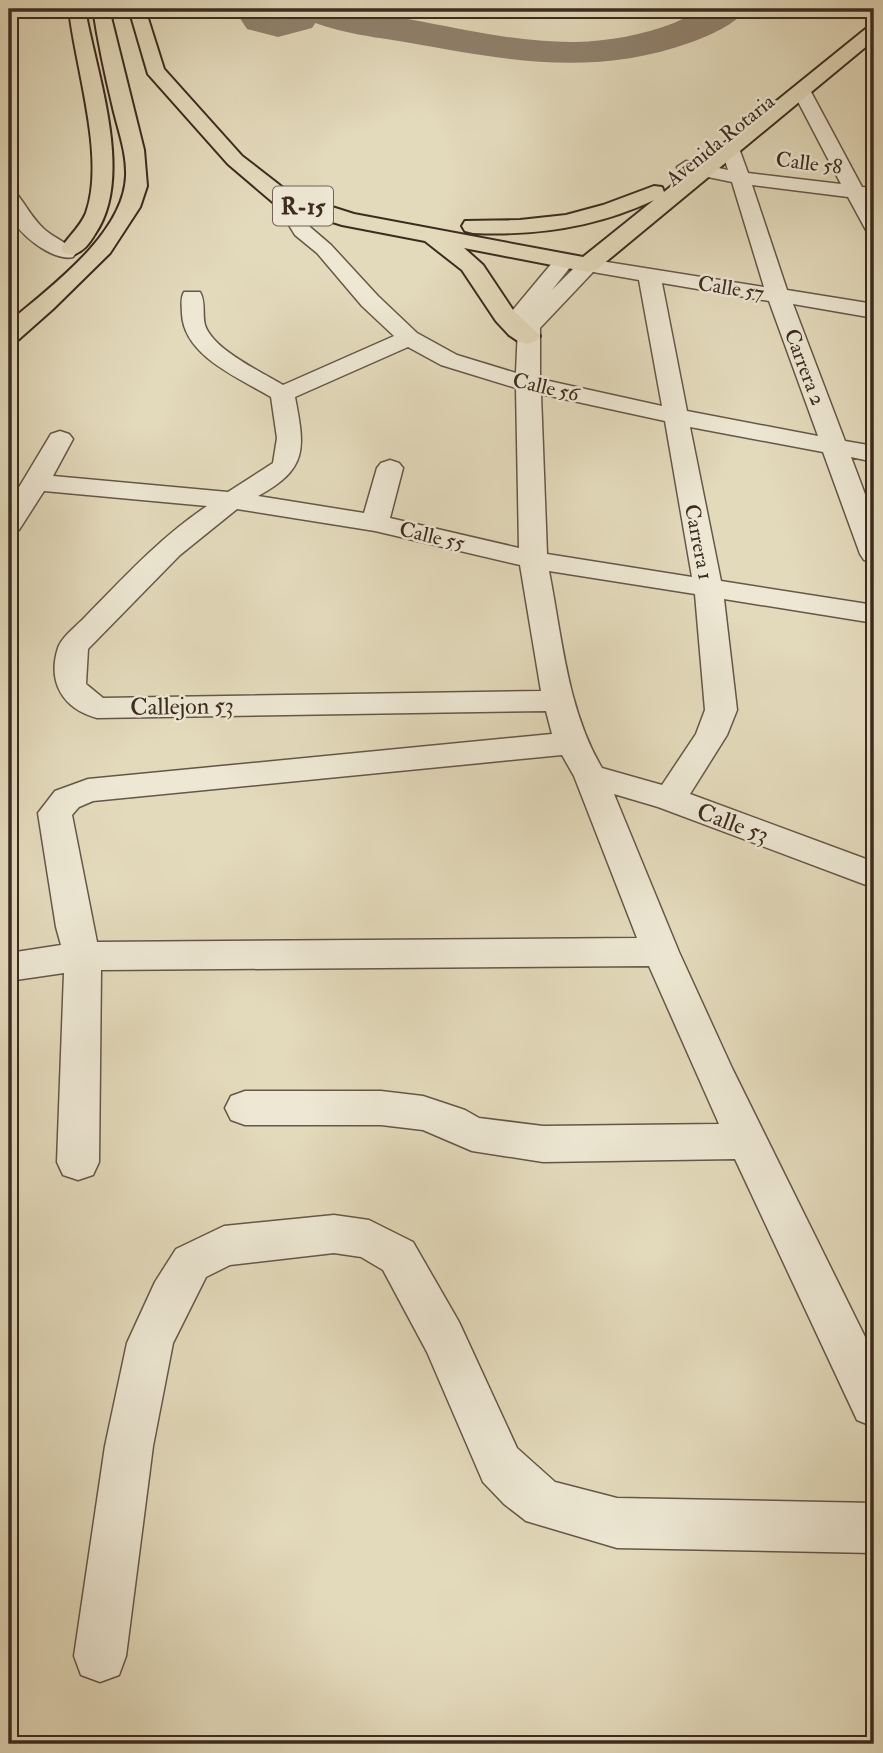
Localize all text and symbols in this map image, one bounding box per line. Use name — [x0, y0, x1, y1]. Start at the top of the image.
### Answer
street label: Avenida Rotaria — [660, 88, 781, 193]
street label: Calle 58 — [774, 146, 844, 181]
road number: R-15 — [273, 186, 333, 226]
street label: Calle 57 — [696, 270, 766, 307]
street label: Carrera 2 — [778, 325, 831, 409]
street label: Calle 56 — [510, 367, 583, 409]
street label: Carrera 1 — [678, 502, 719, 582]
street label: Calle 55 — [397, 516, 468, 557]
street label: Callejon 53 — [130, 690, 234, 723]
street label: Calle 53 — [693, 796, 773, 851]

